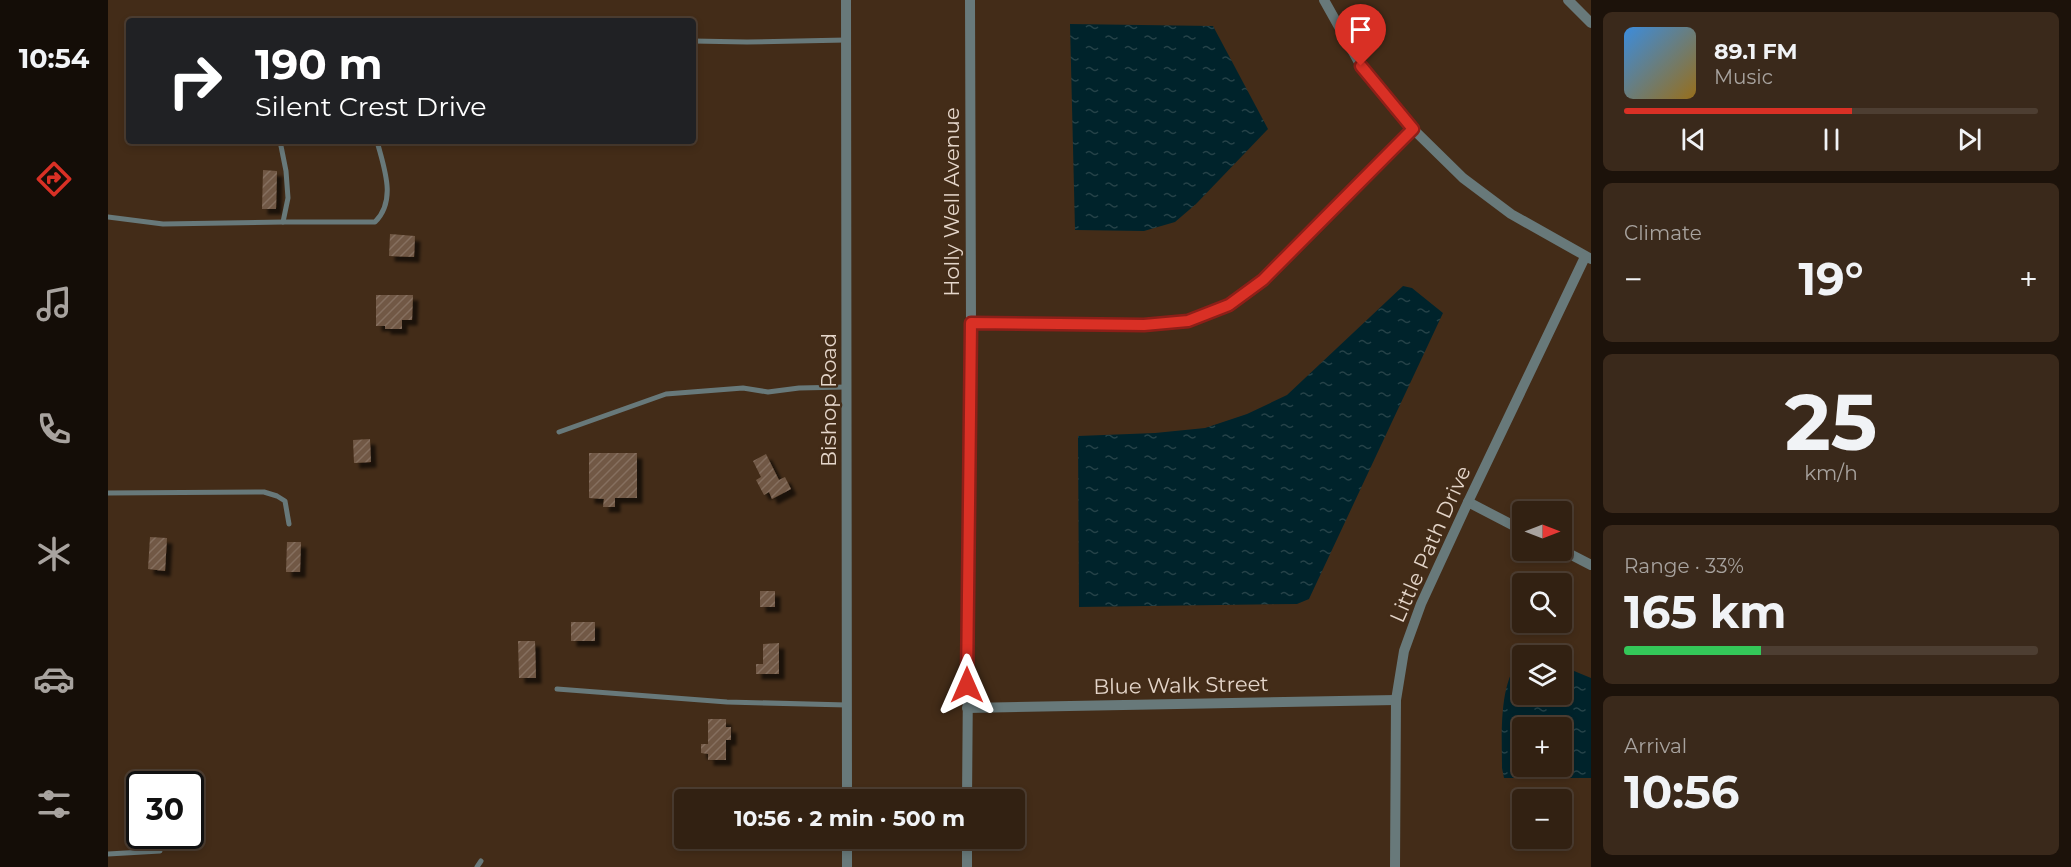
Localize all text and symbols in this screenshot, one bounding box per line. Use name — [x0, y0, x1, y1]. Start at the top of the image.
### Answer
pin — [1335, 4, 1386, 66]
icon: arrive — [1344, 13, 1377, 46]
text: 190 m — [255, 38, 383, 90]
text: 89.1 FM — [1714, 38, 1798, 65]
text: 10:54 — [19, 42, 89, 75]
icon: right — [156, 42, 234, 120]
text: Music — [1714, 65, 1773, 89]
text: Silent Crest Drive — [255, 90, 487, 123]
street label: Holly Well Avenue — [939, 107, 964, 297]
icon: previous — [1677, 123, 1710, 156]
icon: pause — [1815, 123, 1848, 156]
icon: next — [1953, 123, 1986, 156]
icon: directions — [33, 158, 75, 200]
text: Climate — [1624, 221, 1702, 245]
text: 19° — [1798, 251, 1864, 306]
text: − — [1624, 259, 1643, 299]
text: + — [2019, 259, 2038, 299]
icon: music — [33, 283, 75, 325]
street label: Bishop Road — [816, 333, 841, 467]
text: 25 — [1785, 374, 1877, 470]
icon: phone — [33, 408, 75, 450]
text: km/h — [1804, 461, 1858, 485]
street label: Little Path Drive — [1384, 462, 1476, 626]
north arrow — [1512, 501, 1572, 561]
map controls — [1512, 501, 1572, 849]
icon: climate — [33, 533, 75, 575]
text: Range · 33% — [1624, 554, 1744, 578]
button: search — [1512, 573, 1572, 633]
text: 165 km — [1624, 584, 1786, 639]
button: layers — [1512, 645, 1572, 705]
position arrow — [935, 653, 999, 717]
icon: car — [33, 658, 75, 700]
street label: Blue Walk Street — [1093, 671, 1269, 699]
button: + — [1512, 717, 1572, 777]
text: Arrival — [1624, 734, 1687, 758]
text: 10:56 — [1624, 764, 1739, 819]
speed limit sign: 30 — [126, 771, 204, 849]
icon: filters — [33, 783, 75, 825]
button: − — [1512, 789, 1572, 849]
text: 10:56 · 2 min · 500 m — [734, 805, 965, 832]

